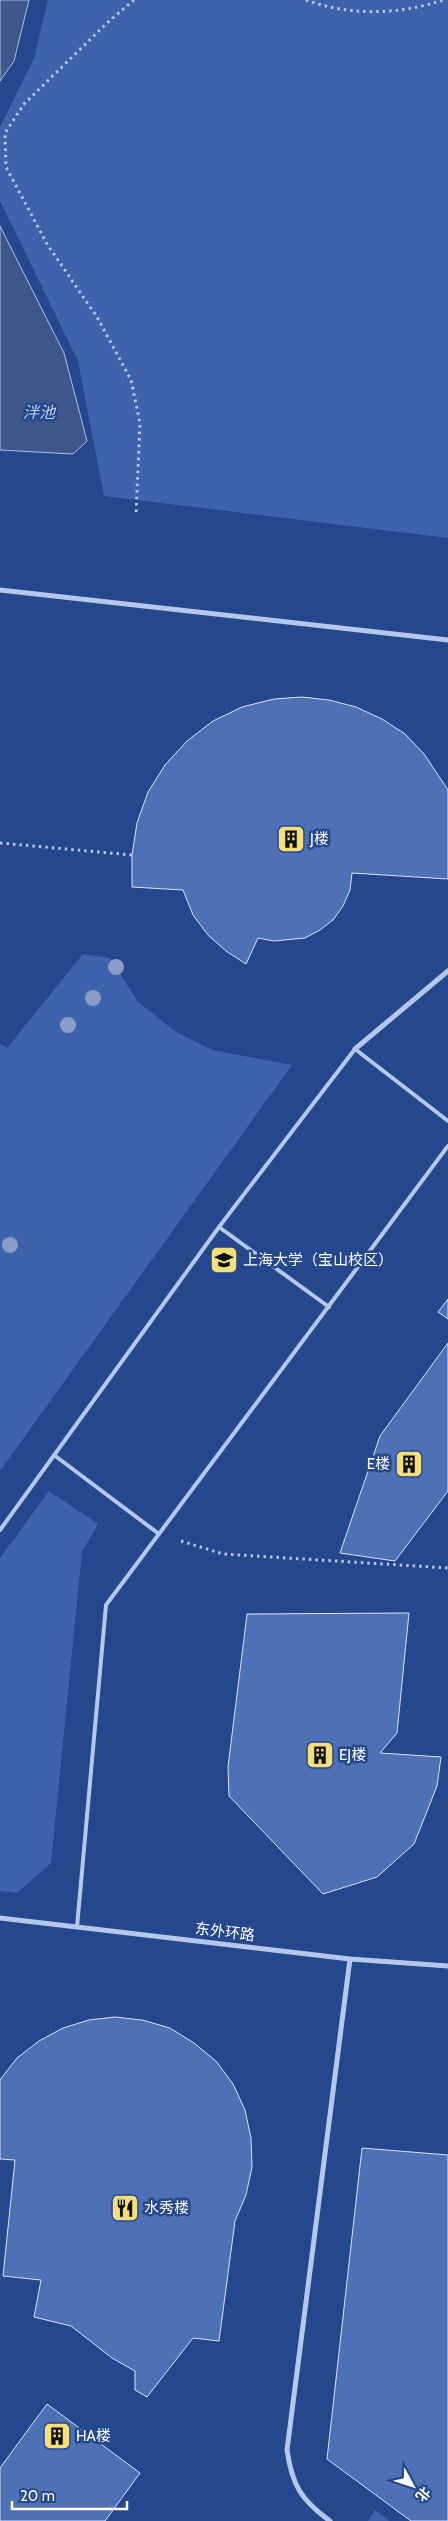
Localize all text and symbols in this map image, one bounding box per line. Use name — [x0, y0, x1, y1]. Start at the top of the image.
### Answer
water label: 泮池 — [23, 403, 57, 422]
building icon: J楼 — [276, 824, 306, 854]
place label: J楼 — [309, 830, 329, 848]
school or university icon: 上海大学（宝山校区） — [209, 1245, 239, 1275]
place label: 上海大学（宝山校区） — [243, 1251, 393, 1269]
building icon: E楼 — [394, 1449, 424, 1479]
place label: E楼 — [367, 1455, 390, 1473]
building icon: EJ楼 — [305, 1740, 335, 1770]
place label: EJ楼 — [339, 1746, 366, 1764]
street label: 东外环路 — [194, 1919, 256, 1945]
restaurant icon: 水秀楼 — [110, 2193, 140, 2223]
place label: 水秀楼 — [144, 2199, 189, 2217]
building icon: HA楼 — [42, 2421, 72, 2451]
place label: HA楼 — [76, 2427, 111, 2445]
north arrow — [388, 2461, 438, 2511]
scale bar — [12, 2478, 128, 2510]
text: 北 — [412, 2483, 434, 2506]
text: 20 m — [20, 2487, 55, 2505]

